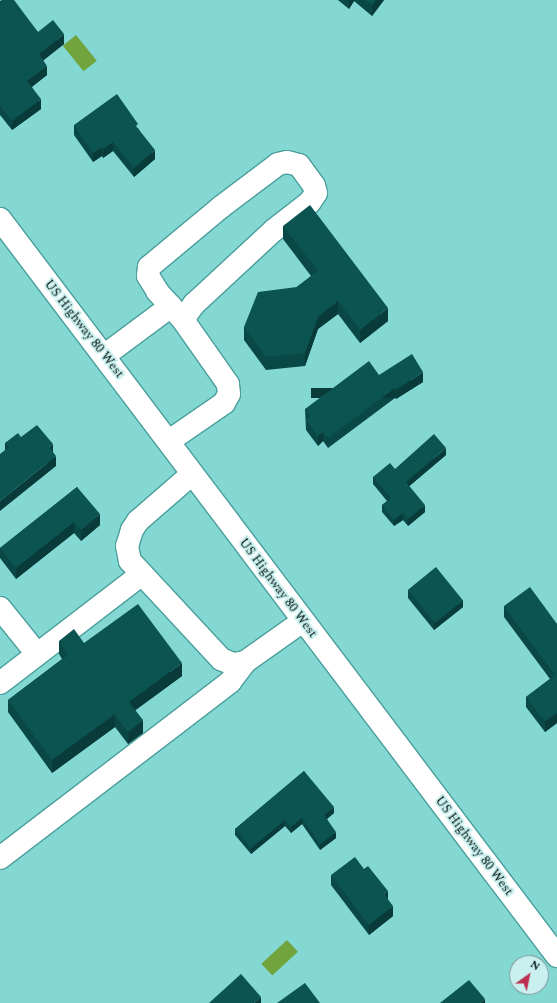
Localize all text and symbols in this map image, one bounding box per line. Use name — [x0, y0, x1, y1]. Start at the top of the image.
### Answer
street label: US Highway 80 West — [41, 277, 127, 381]
street label: US Highway 80 West — [236, 535, 320, 641]
street label: US Highway 80 West — [432, 793, 516, 899]
north arrow — [509, 955, 549, 995]
text: N — [527, 956, 544, 975]

